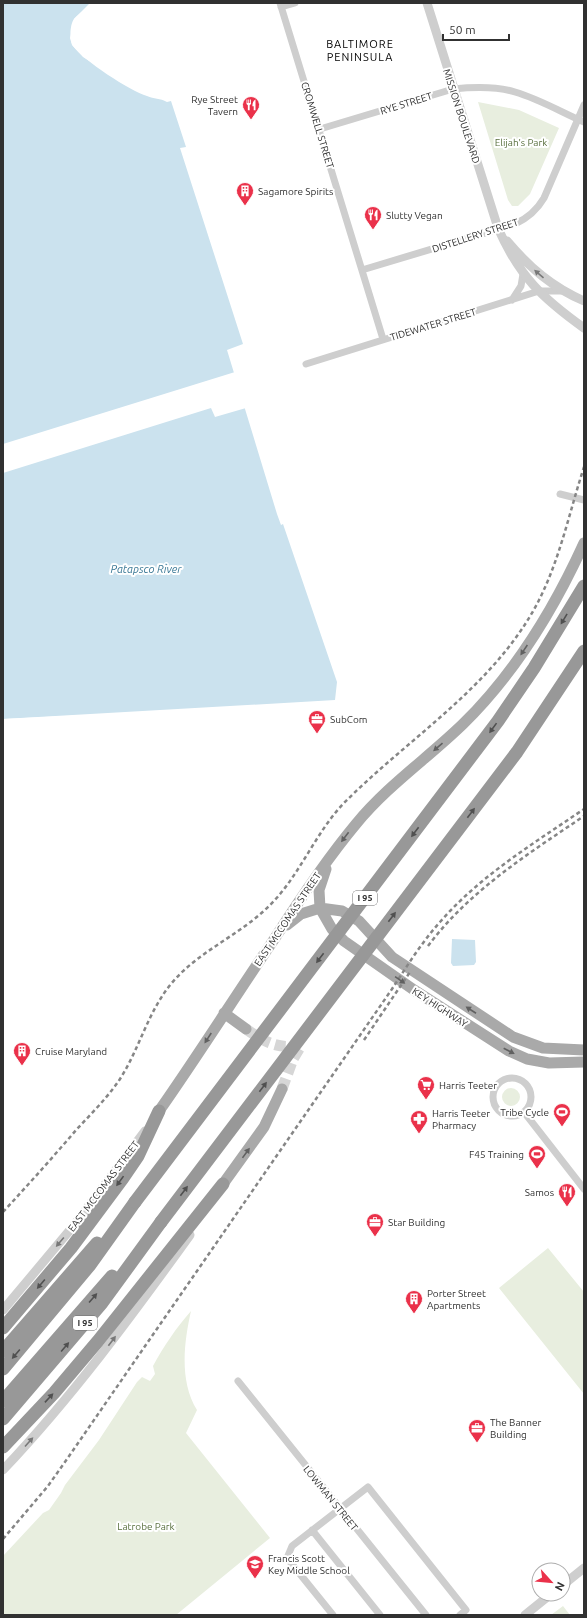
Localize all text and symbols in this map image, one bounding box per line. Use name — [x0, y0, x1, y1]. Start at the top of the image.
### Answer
scale bar — [443, 16, 509, 42]
text: 50 m — [449, 23, 476, 36]
district label: BALTIMORE PENINSULA — [326, 38, 394, 63]
street label: MISSION BOULEVARD — [441, 67, 482, 165]
street label: CROMWELL STREET — [299, 81, 336, 170]
street label: RYE STREET — [379, 90, 434, 117]
place label: Rye Street Tavern — [191, 94, 238, 117]
restaurant icon: Rye Street Tavern — [241, 95, 261, 120]
park label: Elijah's Park — [495, 137, 547, 148]
building icon: Sagamore Spirits — [235, 181, 255, 206]
place label: Sagamore Spirits — [258, 186, 333, 197]
restaurant icon: Slutty Vegan — [363, 205, 383, 230]
place label: Slutty Vegan — [386, 210, 443, 221]
street label: DISTELLERY STREET — [431, 216, 520, 255]
one-way arrow — [534, 269, 544, 278]
street label: TIDEWATER STREET — [389, 306, 478, 343]
water label: Patapsco River — [110, 563, 182, 575]
one-way arrow — [560, 614, 568, 624]
one-way arrow — [520, 645, 528, 655]
office icon: SubCom — [307, 709, 327, 734]
place label: SubCom — [330, 714, 367, 725]
one-way arrow — [489, 723, 497, 733]
one-way arrow — [433, 742, 443, 751]
one-way arrow — [467, 808, 475, 819]
one-way arrow — [411, 827, 420, 838]
one-way arrow — [341, 832, 349, 843]
street label: EAST MCCOMAS STREET — [252, 870, 323, 968]
road number: I 95 — [353, 891, 377, 905]
one-way arrow — [388, 911, 397, 922]
one-way arrow — [316, 953, 324, 964]
one-way arrow — [394, 977, 406, 984]
street label: KEY HIGHWAY — [410, 985, 470, 1029]
one-way arrow — [466, 1006, 476, 1014]
one-way arrow — [204, 1033, 212, 1043]
building icon: Cruise Maryland — [12, 1041, 32, 1066]
place label: Cruise Maryland — [35, 1046, 107, 1057]
one-way arrow — [503, 1047, 515, 1054]
supermarket icon: Harris Teeter — [416, 1075, 436, 1100]
place label: Harris Teeter — [439, 1080, 497, 1091]
one-way arrow — [259, 1082, 267, 1093]
sports icon: Tribe Cycle — [552, 1102, 572, 1127]
place label: Tribe Cycle — [500, 1107, 549, 1118]
place label: Harris Teeter Pharmacy — [432, 1108, 490, 1131]
pharmacy icon: Harris Teeter Pharmacy — [409, 1109, 429, 1134]
street label: EAST MCCOMAS STREET — [66, 1138, 141, 1234]
sports icon: F45 Training — [527, 1144, 547, 1169]
one-way arrow — [242, 1147, 250, 1158]
place label: F45 Training — [469, 1149, 524, 1160]
one-way arrow — [116, 1176, 124, 1187]
restaurant icon: Samos — [557, 1182, 577, 1207]
one-way arrow — [180, 1185, 189, 1196]
place label: Samos — [525, 1187, 554, 1198]
office icon: Star Building — [365, 1212, 385, 1237]
place label: Star Building — [388, 1217, 445, 1228]
one-way arrow — [56, 1237, 64, 1248]
one-way arrow — [37, 1279, 46, 1290]
place label: Porter Street Apartments — [427, 1288, 486, 1311]
building icon: Porter Street Apartments — [404, 1289, 424, 1314]
one-way arrow — [89, 1293, 98, 1303]
road number: I 95 — [73, 1316, 97, 1330]
one-way arrow — [108, 1336, 117, 1347]
one-way arrow — [60, 1343, 69, 1352]
one-way arrow — [11, 1349, 20, 1359]
one-way arrow — [44, 1393, 54, 1403]
place label: The Banner Building — [490, 1417, 542, 1440]
office icon: The Banner Building — [467, 1418, 487, 1443]
one-way arrow — [25, 1436, 34, 1447]
street label: LOWMAN STREET — [301, 1464, 360, 1533]
park label: Latrobe Park — [117, 1521, 175, 1532]
place label: Francis Scott Key Middle School — [268, 1553, 350, 1576]
school or university icon: Francis Scott Key Middle School — [245, 1554, 265, 1579]
north arrow — [531, 1562, 571, 1602]
text: N — [553, 1580, 567, 1593]

